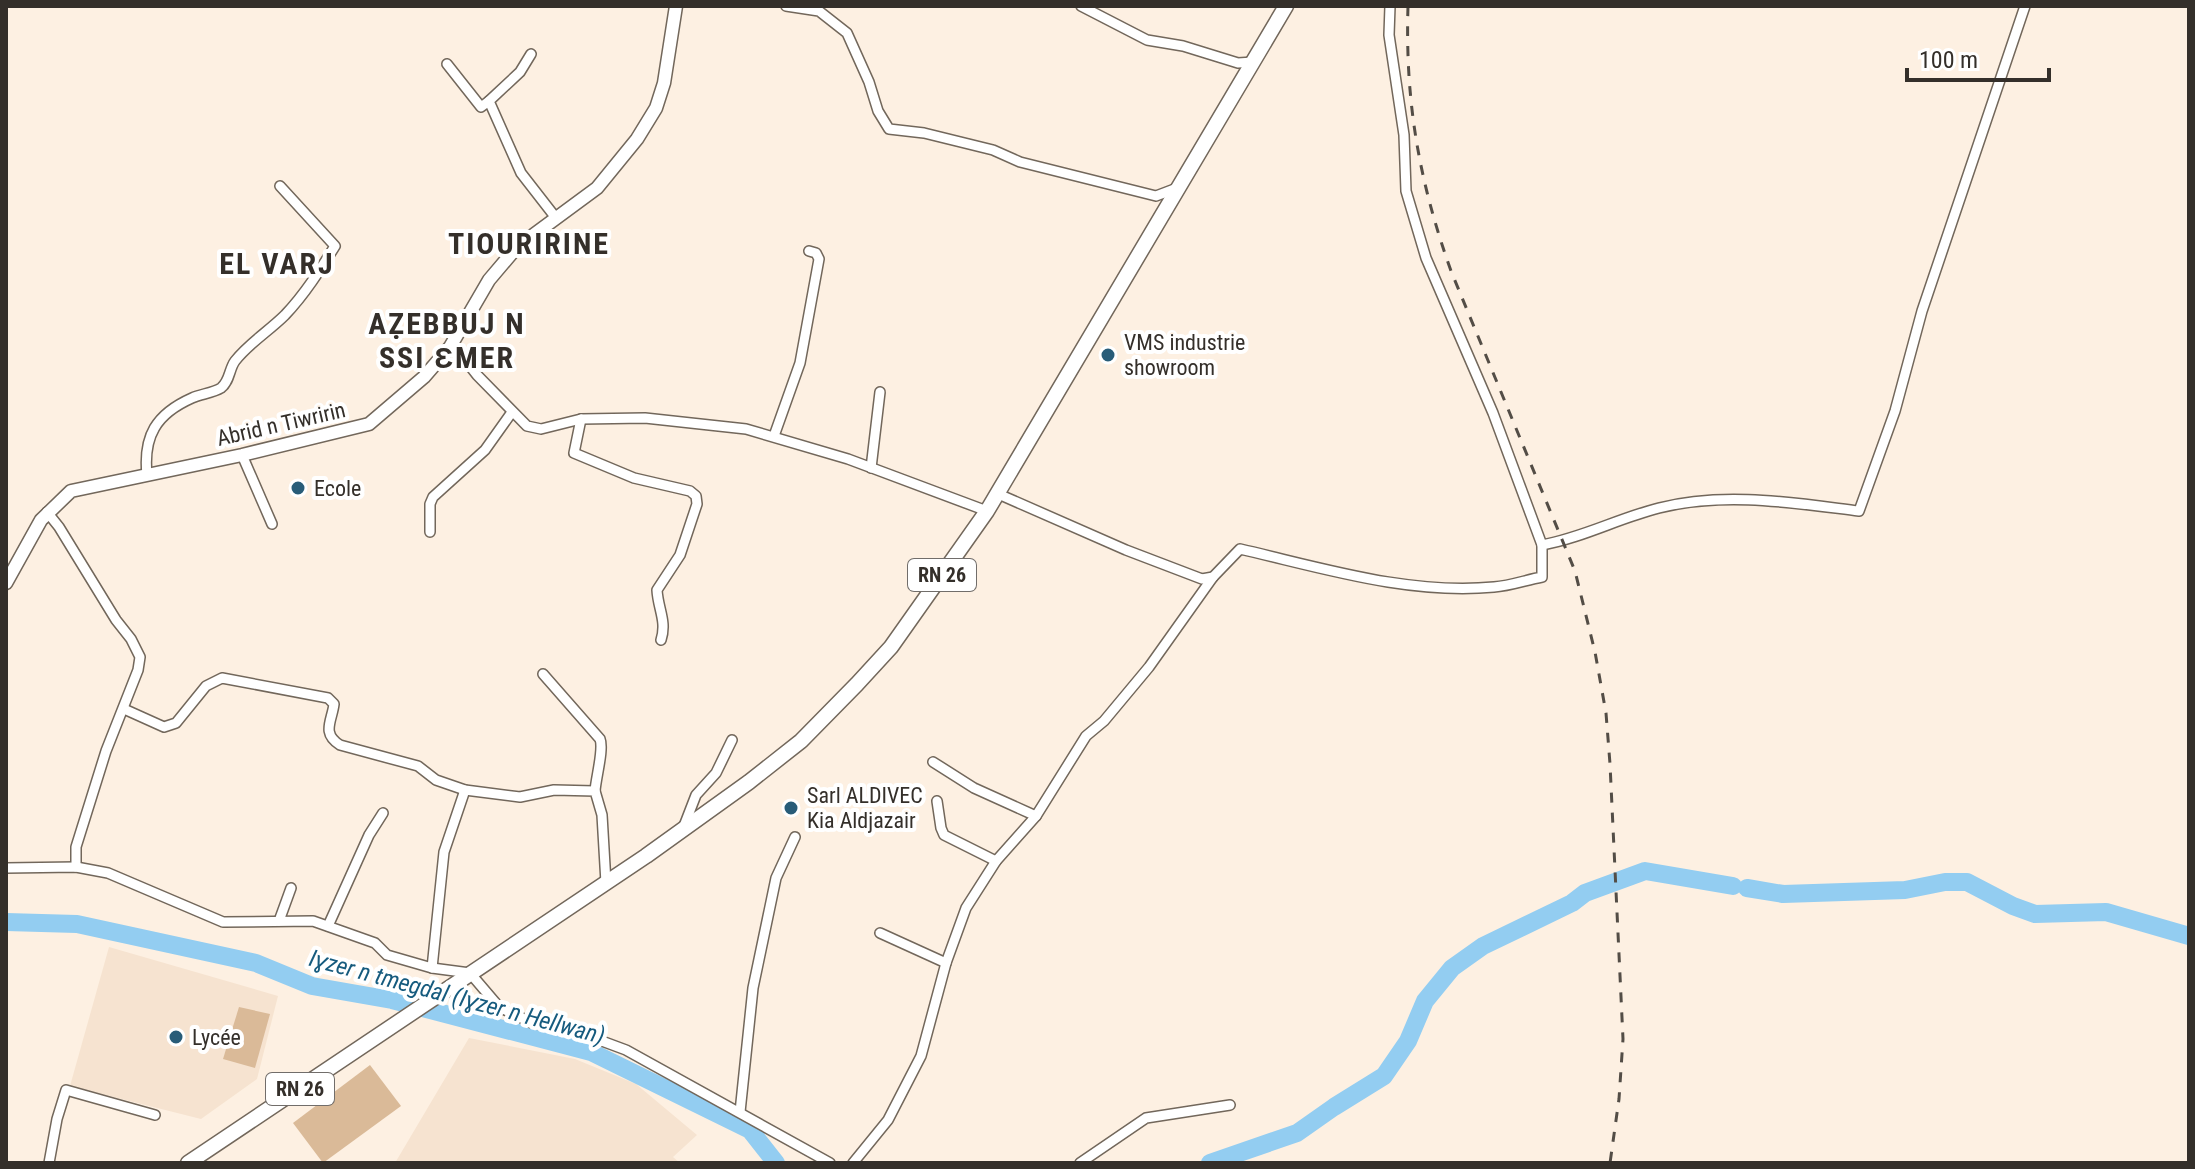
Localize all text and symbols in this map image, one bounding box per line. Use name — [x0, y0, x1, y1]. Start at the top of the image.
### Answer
scale bar — [1907, 32, 2049, 82]
text: 100 m — [1919, 46, 1978, 74]
district label: TIOURIRINE — [448, 226, 610, 261]
district label: EL VARJ — [219, 246, 335, 281]
district label: AẒEBBUJ N SSI ƐMER — [368, 306, 526, 375]
place label: VMS industrie showroom — [1124, 330, 1245, 380]
marker: VMS industrie showroom — [1099, 346, 1117, 364]
street label: Abrid n Tiwririn — [214, 397, 348, 451]
place label: Ecole — [314, 476, 361, 501]
marker: Ecole — [289, 479, 307, 497]
road number: RN 26 — [908, 559, 976, 591]
place label: Sarl ALDIVEC Kia Aldjazair — [807, 783, 923, 833]
marker: Sarl ALDIVEC Kia Aldjazair — [782, 799, 800, 817]
water label: Iɣzer n tmegdal (Iɣzer n Hellwan) — [306, 944, 608, 1050]
place label: Lycée — [192, 1025, 241, 1050]
marker: Lycée — [167, 1028, 185, 1046]
road number: RN 26 — [266, 1073, 334, 1105]

